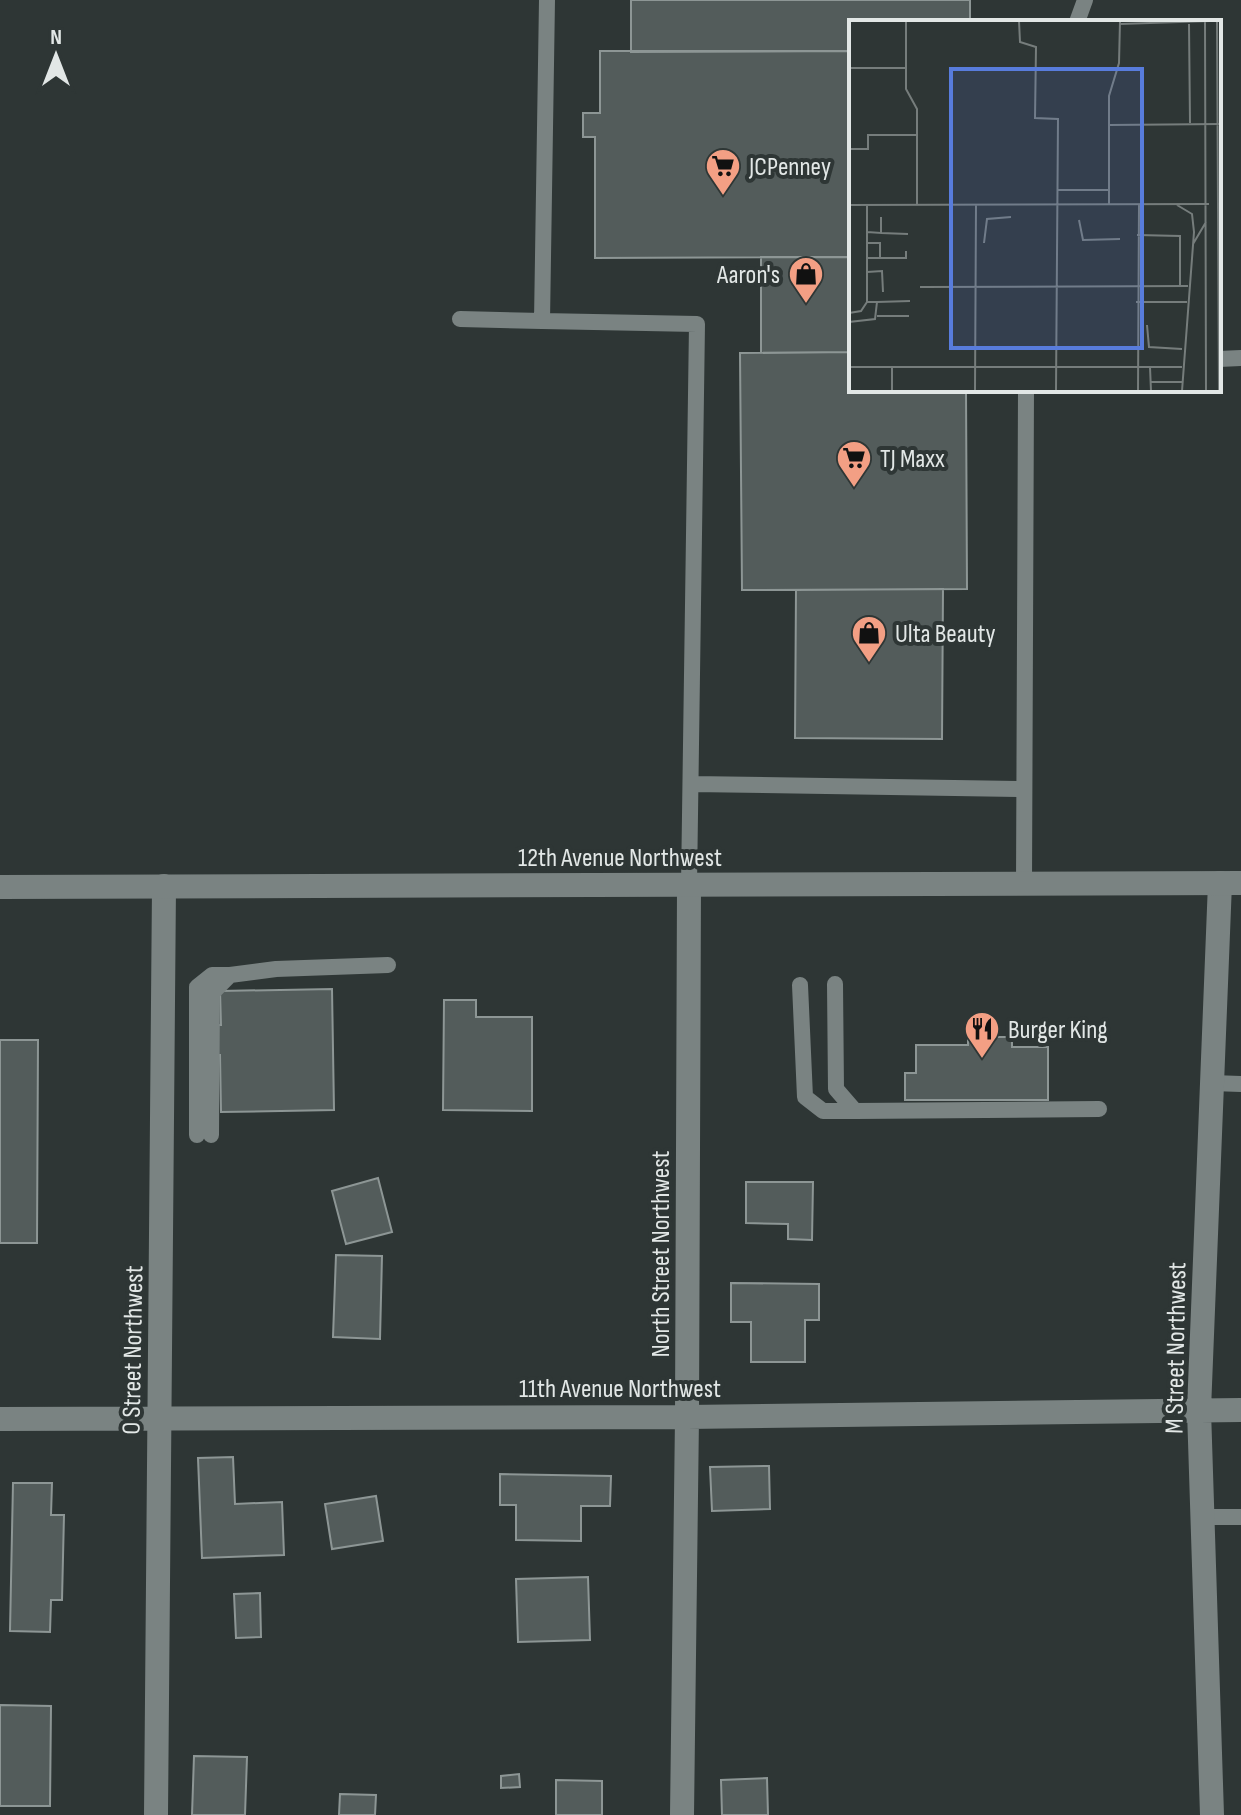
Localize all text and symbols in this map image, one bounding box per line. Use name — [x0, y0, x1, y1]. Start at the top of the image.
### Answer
north arrow — [16, 16, 96, 96]
inset map — [849, 20, 1221, 392]
text: N — [50, 24, 62, 51]
supermarket icon: JCPenney — [704, 147, 742, 197]
place label: JCPenney — [748, 152, 831, 183]
shop icon: Aaron's — [787, 255, 825, 305]
place label: Aaron's — [716, 260, 780, 291]
supermarket icon: TJ Maxx — [835, 439, 873, 489]
place label: TJ Maxx — [880, 444, 945, 475]
shop icon: Ulta Beauty — [850, 614, 888, 664]
place label: Ulta Beauty — [895, 619, 996, 650]
street label: 12th Avenue Northwest — [518, 843, 722, 874]
restaurant icon: Burger King — [963, 1010, 1001, 1060]
place label: Burger King — [1008, 1015, 1108, 1046]
street label: North Street Northwest — [646, 1150, 677, 1358]
street label: M Street Northwest — [1160, 1262, 1193, 1434]
street label: O Street Northwest — [117, 1265, 150, 1435]
street label: 11th Avenue Northwest — [519, 1374, 721, 1405]

